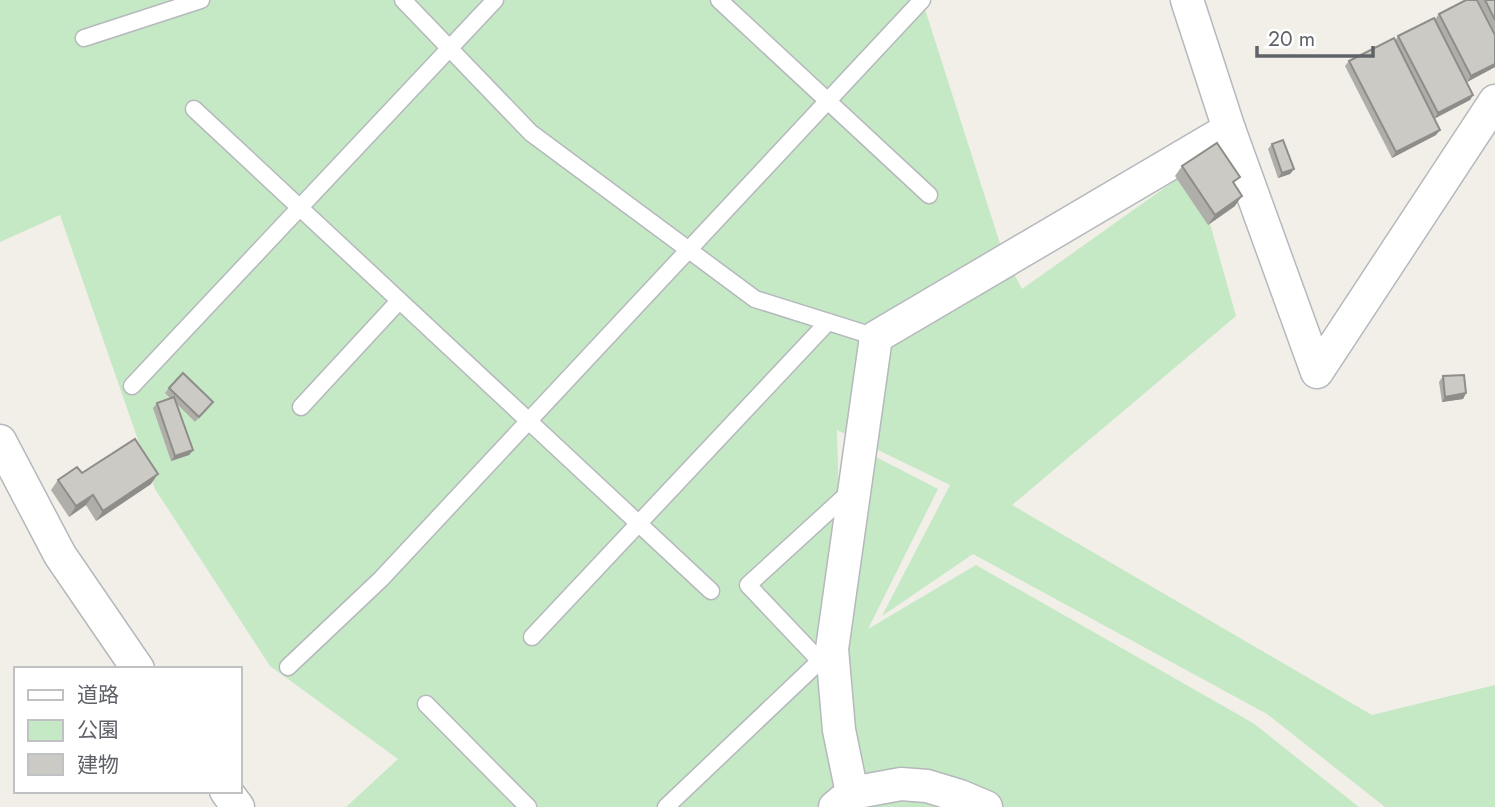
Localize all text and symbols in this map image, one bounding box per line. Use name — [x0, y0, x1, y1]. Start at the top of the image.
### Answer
scale bar — [1257, 14, 1372, 58]
text: 20 m — [1268, 24, 1315, 54]
legend — [14, 667, 242, 793]
text: 道路 — [77, 680, 119, 710]
text: 公園 — [77, 715, 119, 745]
text: 建物 — [77, 750, 119, 780]

